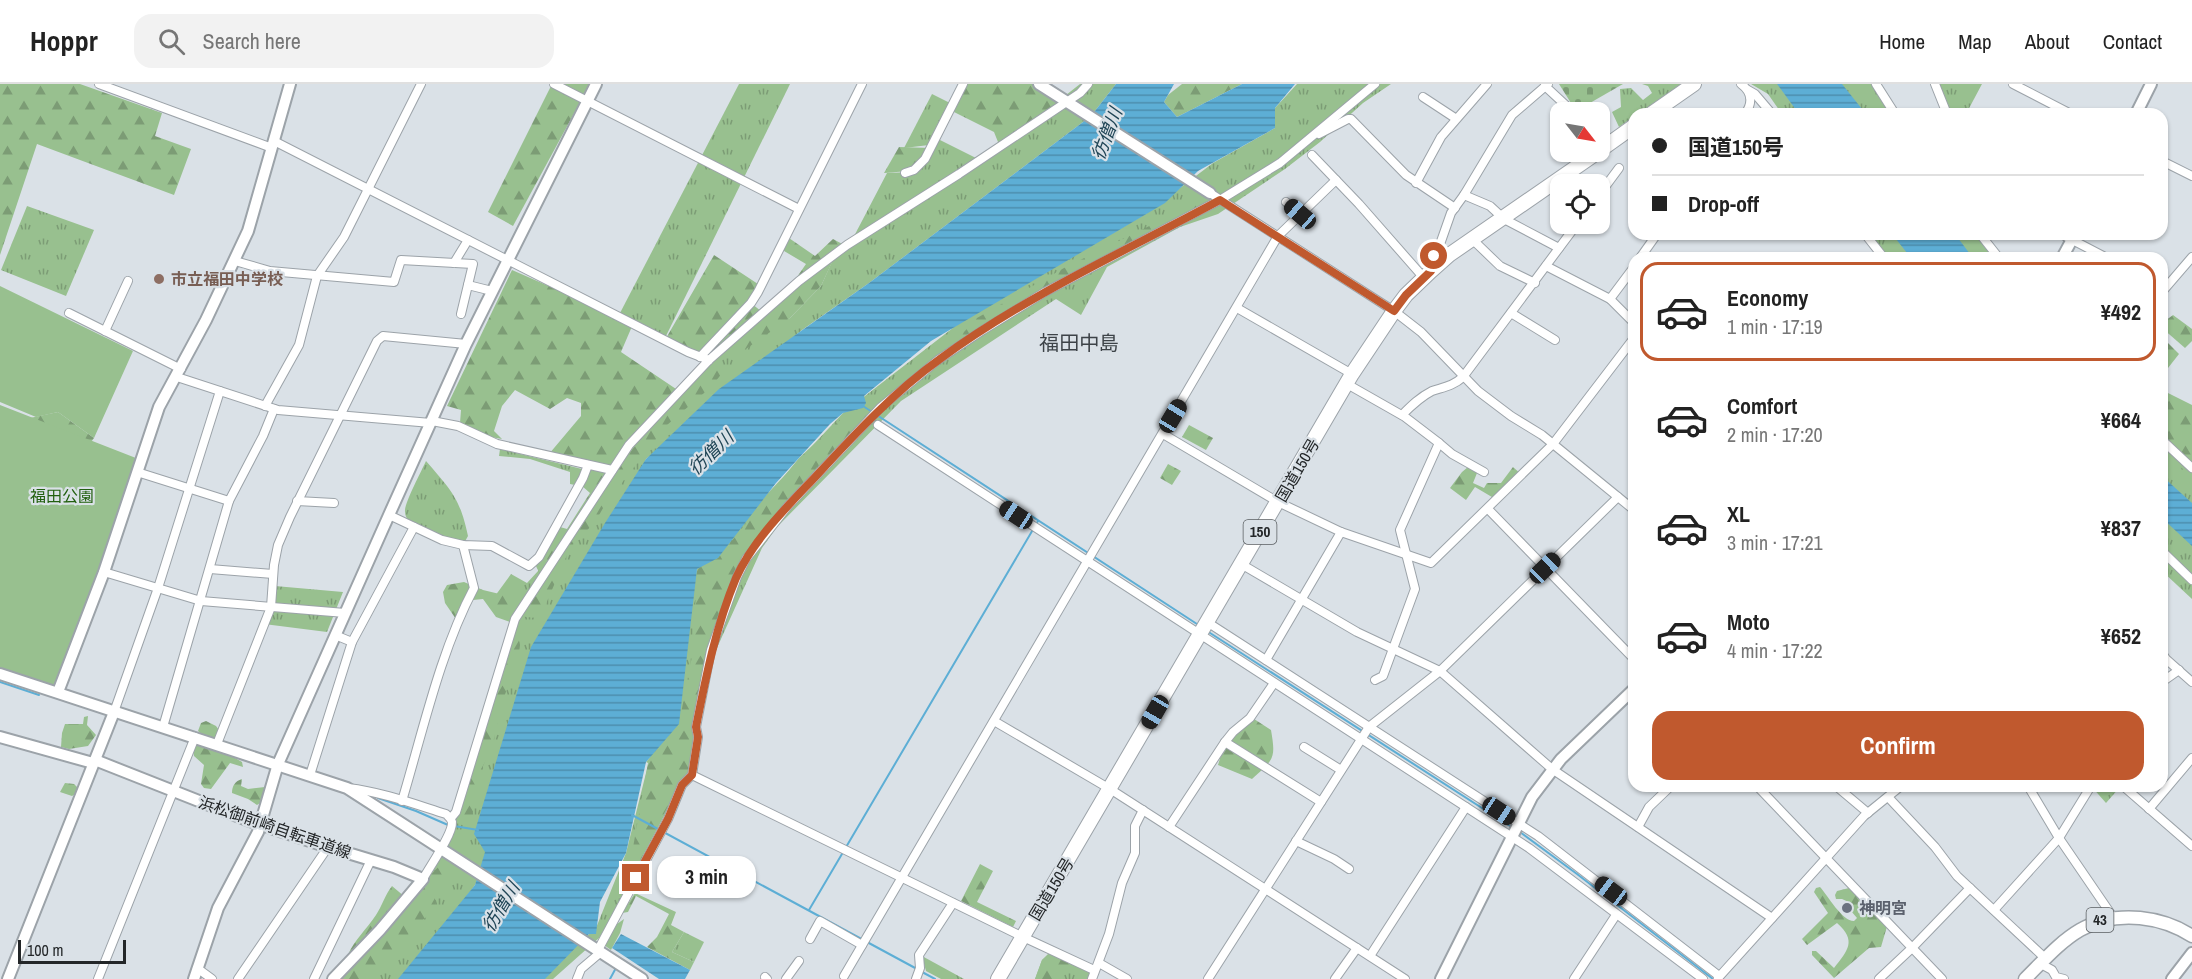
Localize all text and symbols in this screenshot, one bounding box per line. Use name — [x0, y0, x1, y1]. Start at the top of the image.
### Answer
search box — [134, 14, 554, 68]
text: Hoppr — [30, 22, 98, 60]
icon: search — [155, 25, 188, 58]
text: Search here — [203, 26, 301, 56]
text: Home — [1879, 27, 1925, 56]
text: Map — [1958, 27, 1992, 56]
text: About — [2025, 27, 2070, 56]
text: Contact — [2103, 27, 2162, 56]
water label: 彷僧川 — [1085, 102, 1129, 164]
north arrow — [1550, 102, 1610, 162]
map controls — [1550, 102, 1610, 234]
text: 国道150号 — [1688, 132, 1784, 162]
button: locate — [1550, 174, 1610, 234]
text: Drop-off — [1688, 189, 1759, 219]
car — [1281, 195, 1319, 233]
route start — [1420, 242, 1447, 269]
place label: 市立福田中学校 — [171, 268, 283, 290]
marker: 市立福田中学校 — [152, 272, 166, 286]
text: Economy — [1727, 283, 1808, 313]
icon: car — [1655, 285, 1709, 339]
text: ¥492 — [2101, 297, 2141, 327]
text: 1 min · 17:19 — [1727, 313, 1823, 340]
district label: 福田中島 — [1039, 329, 1119, 356]
text: Comfort — [1727, 391, 1797, 421]
icon: car — [1655, 393, 1709, 447]
car — [1156, 396, 1190, 436]
text: ¥664 — [2101, 405, 2141, 435]
text: 2 min · 17:20 — [1727, 421, 1823, 448]
water label: 彷僧川 — [683, 424, 740, 480]
street label: 国道150号 — [1270, 434, 1324, 506]
park label: 福田公園 — [30, 485, 94, 507]
car — [996, 498, 1036, 532]
text: XL — [1727, 499, 1750, 529]
icon: car — [1655, 501, 1709, 555]
text: ¥837 — [2101, 513, 2141, 543]
road number: 150 — [1244, 520, 1276, 544]
text: 3 min · 17:21 — [1727, 529, 1823, 556]
car — [1526, 549, 1564, 587]
text: Moto — [1727, 607, 1770, 637]
icon: car — [1655, 609, 1709, 663]
text: ¥652 — [2101, 621, 2141, 651]
text: 4 min · 17:22 — [1727, 637, 1823, 664]
car — [1138, 692, 1172, 732]
button: Confirm — [1652, 711, 2144, 780]
street label: 浜松御前崎自転車道線 — [196, 791, 354, 863]
car — [1479, 794, 1519, 828]
street label: 国道150号 — [1024, 853, 1078, 925]
callout: 3 min — [657, 857, 756, 899]
text: 3 min — [685, 863, 728, 890]
route end — [622, 864, 649, 891]
car — [1591, 873, 1631, 909]
water label: 彷僧川 — [476, 875, 526, 936]
place label: 神明宮 — [1859, 897, 1907, 919]
marker: 神明宮 — [1840, 901, 1854, 915]
road number: 43 — [2086, 908, 2114, 932]
scale bar — [18, 937, 126, 964]
text: 100 m — [27, 939, 63, 961]

